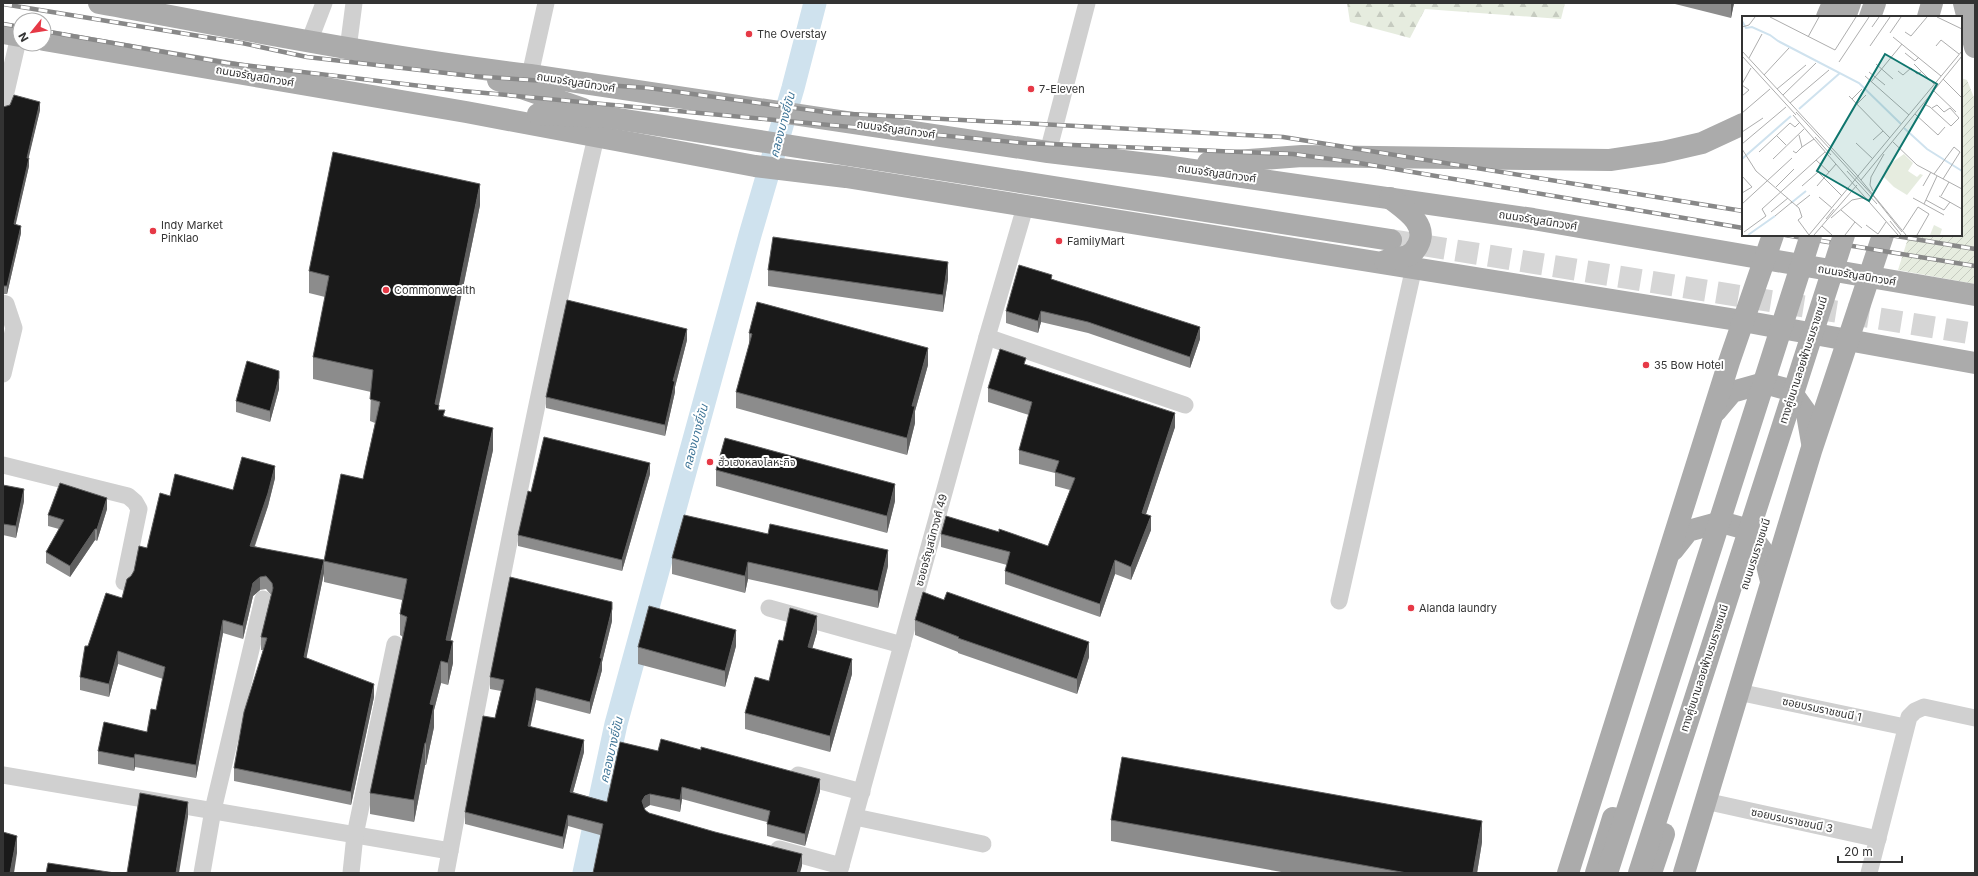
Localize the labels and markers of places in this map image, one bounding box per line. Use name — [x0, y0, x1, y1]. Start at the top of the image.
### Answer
place label: The Overstay — [757, 27, 827, 41]
marker: The Overstay — [744, 29, 754, 39]
place label: 7-Eleven — [1039, 82, 1085, 96]
marker: 7-Eleven — [1026, 84, 1036, 94]
place label: Indy Market Pinklao — [161, 218, 223, 245]
marker: Indy Market Pinklao — [148, 226, 158, 236]
place label: FamilyMart — [1067, 234, 1125, 248]
marker: FamilyMart — [1054, 236, 1064, 246]
place label: Commonwealth — [394, 283, 475, 297]
marker: Commonwealth — [381, 285, 391, 295]
place label: 35 Bow Hotel — [1654, 358, 1724, 372]
marker: 35 Bow Hotel — [1641, 360, 1651, 370]
place label: ฮั่วเฮงหลงโลหะกิจ — [718, 455, 796, 469]
marker: ฮั่วเฮงหลงโลหะกิจ — [705, 457, 715, 467]
place label: Alanda laundry — [1419, 601, 1497, 615]
marker: Alanda laundry — [1406, 603, 1416, 613]

